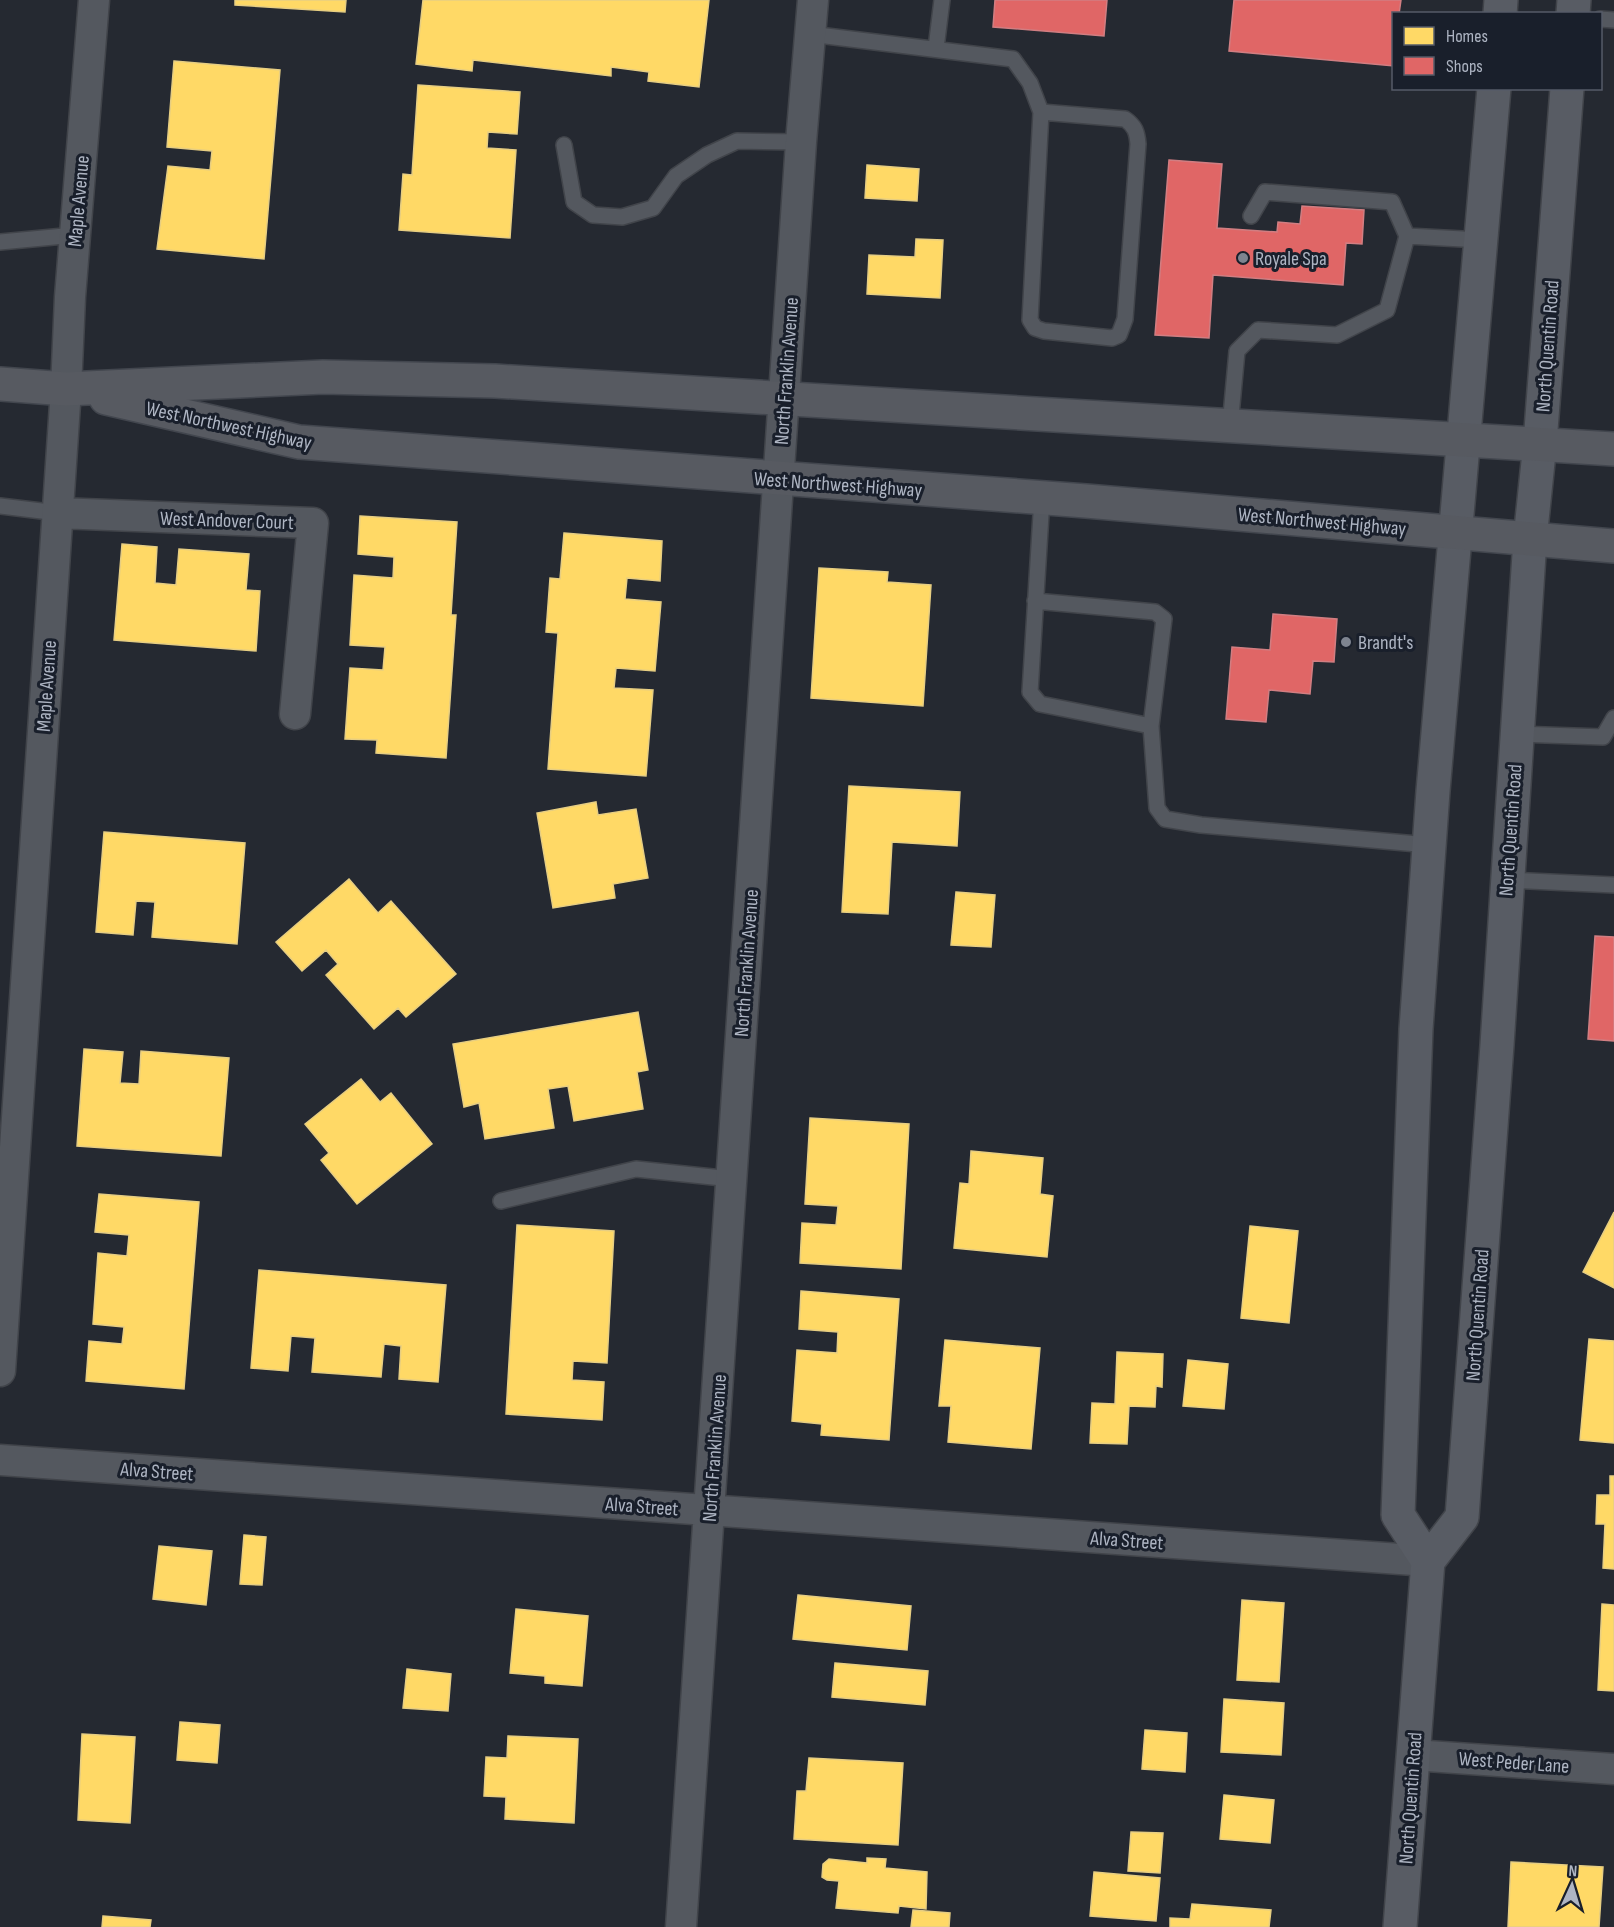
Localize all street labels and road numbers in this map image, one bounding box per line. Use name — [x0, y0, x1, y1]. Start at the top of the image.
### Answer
street label: Maple Avenue — [63, 154, 95, 248]
street label: North Quentin Road — [1531, 279, 1565, 413]
street label: North Franklin Avenue — [770, 297, 804, 446]
street label: West Northwest Highway — [144, 397, 314, 455]
street label: West Northwest Highway — [753, 467, 923, 503]
street label: West Northwest Highway — [1237, 503, 1407, 541]
street label: West Andover Court — [160, 507, 294, 535]
street label: Maple Avenue — [32, 639, 62, 733]
street label: North Quentin Road — [1494, 763, 1528, 897]
street label: North Franklin Avenue — [730, 889, 764, 1038]
street label: North Quentin Road — [1461, 1248, 1495, 1382]
street label: North Franklin Avenue — [698, 1374, 732, 1523]
street label: Alva Street — [119, 1457, 194, 1487]
street label: Alva Street — [604, 1492, 679, 1522]
street label: Alva Street — [1089, 1526, 1164, 1556]
street label: North Quentin Road — [1394, 1731, 1428, 1865]
street label: West Peder Lane — [1458, 1747, 1570, 1779]

